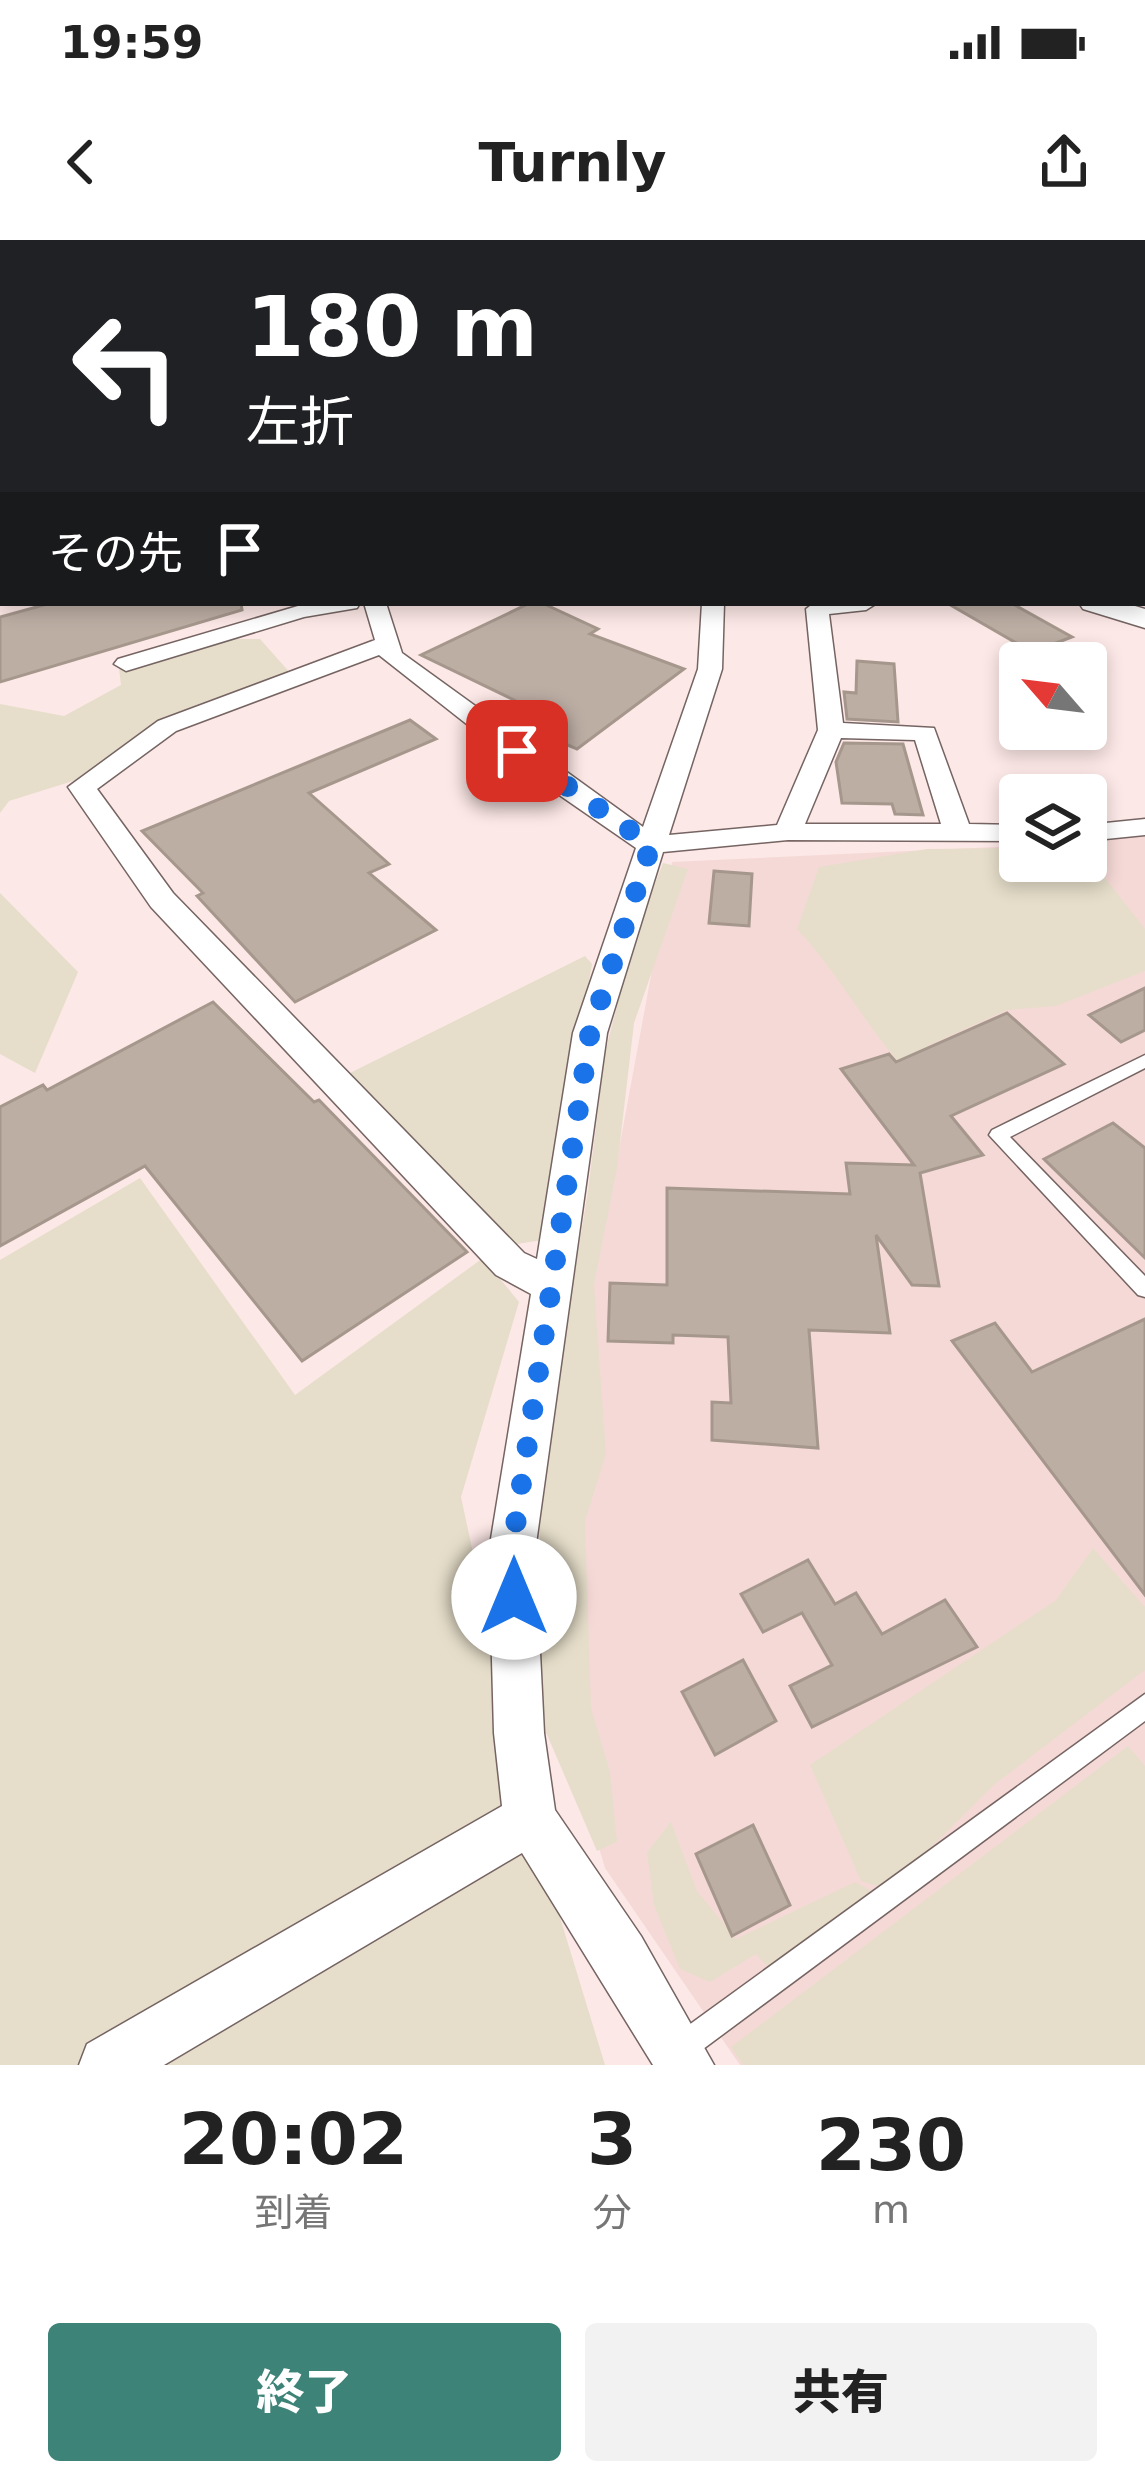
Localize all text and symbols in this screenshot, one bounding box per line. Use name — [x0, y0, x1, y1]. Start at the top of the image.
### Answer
text: 19:59 — [60, 16, 203, 69]
icon: back — [48, 129, 114, 195]
icon: share — [1031, 129, 1097, 195]
text: Turnly — [478, 131, 667, 194]
text: 180 m — [246, 278, 538, 376]
icon: left — [48, 288, 204, 444]
text: 左折 — [246, 391, 354, 454]
icon: arrive — [207, 516, 273, 582]
text: その先 — [48, 527, 183, 580]
north arrow — [999, 642, 1107, 750]
map controls — [999, 642, 1107, 882]
pin — [466, 700, 568, 802]
icon: arrive — [484, 718, 550, 784]
button: layers — [999, 774, 1107, 882]
position arrow — [451, 1534, 577, 1660]
text: 20:02 — [179, 2097, 408, 2181]
text: 3 — [587, 2097, 637, 2181]
text: 230 — [816, 2103, 966, 2187]
text: m — [872, 2187, 910, 2232]
text: 到着 — [254, 2190, 332, 2235]
text: 分 — [592, 2190, 631, 2235]
button: 終了 — [48, 2323, 561, 2461]
button: 共有 — [585, 2323, 1097, 2461]

